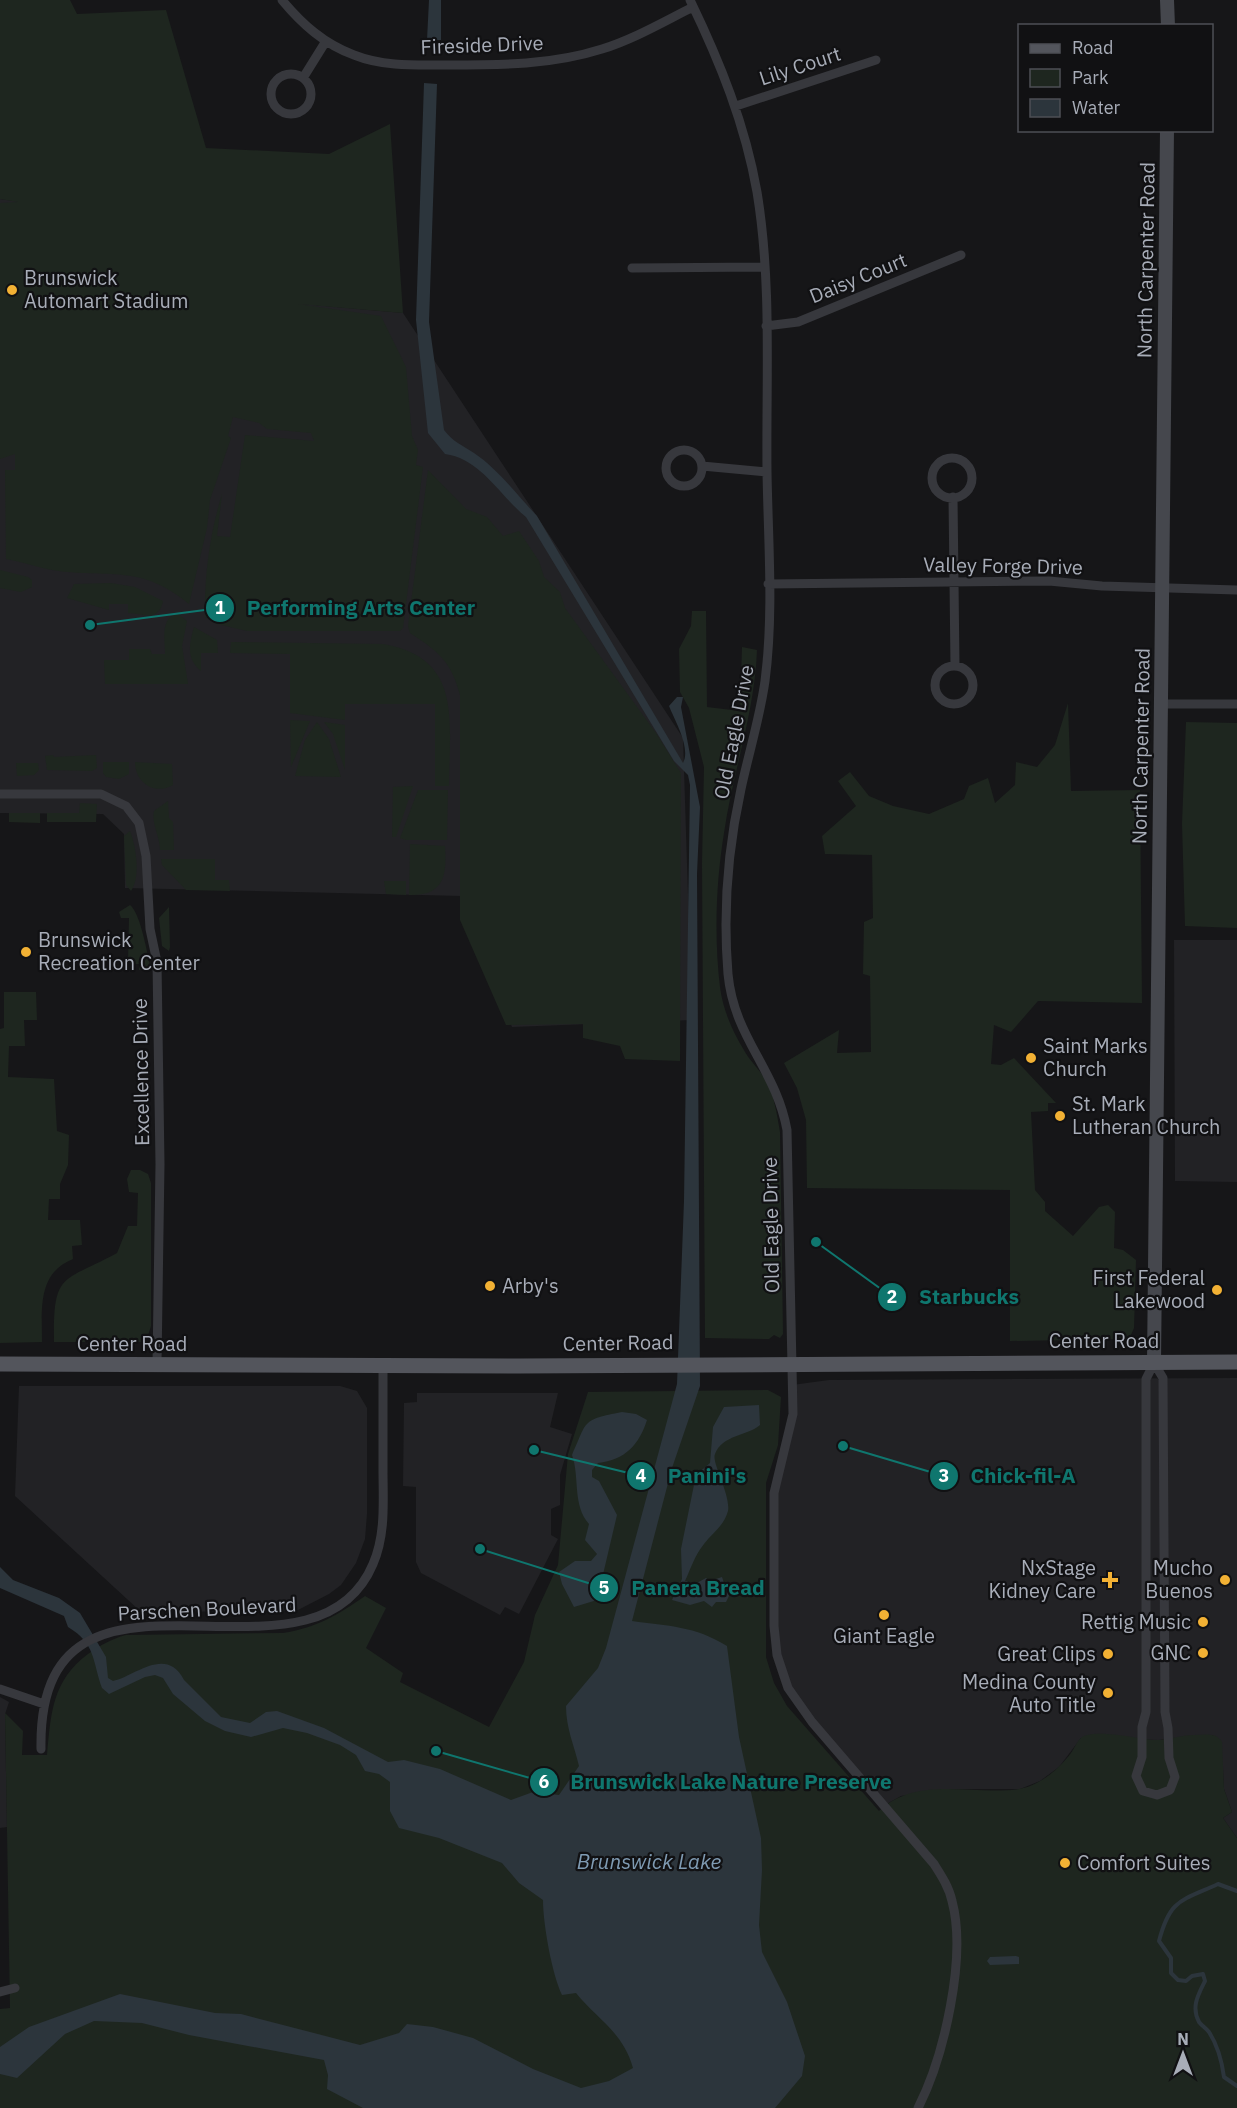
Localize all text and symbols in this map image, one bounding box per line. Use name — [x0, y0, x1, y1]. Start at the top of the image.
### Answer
legend — [1018, 24, 1213, 132]
street label: Fireside Drive — [420, 29, 544, 60]
text: Road — [1072, 36, 1113, 59]
street label: Lily Court — [756, 40, 844, 91]
text: Park — [1072, 66, 1109, 89]
text: Water — [1072, 96, 1121, 119]
street label: North Carpenter Road — [1130, 162, 1161, 358]
street label: Daisy Court — [805, 246, 910, 309]
place label: Brunswick Automart Stadium — [24, 264, 188, 314]
marker: Brunswick Automart Stadium — [5, 283, 19, 297]
street label: Valley Forge Drive — [923, 551, 1083, 580]
callout: Performing Arts Center — [205, 588, 487, 627]
text: Performing Arts Center — [247, 593, 476, 621]
text: 1 — [215, 596, 226, 619]
street label: North Carpenter Road — [1125, 648, 1156, 844]
street label: Old Eagle Drive — [707, 662, 760, 801]
place label: Brunswick Recreation Center — [38, 926, 200, 976]
marker: Brunswick Recreation Center — [19, 945, 33, 959]
street label: Excellence Drive — [126, 998, 155, 1146]
place label: Saint Marks Church — [1043, 1032, 1148, 1082]
marker: Saint Marks Church — [1024, 1051, 1038, 1065]
place label: St. Mark Lutheran Church — [1072, 1090, 1220, 1140]
marker: St. Mark Lutheran Church — [1053, 1109, 1067, 1123]
street label: Old Eagle Drive — [756, 1157, 785, 1293]
place label: First Federal Lakewood — [1093, 1264, 1205, 1314]
place label: Arby's — [502, 1272, 559, 1299]
callout: Starbucks — [877, 1277, 1031, 1316]
marker: Arby's — [483, 1279, 497, 1293]
text: Starbucks — [919, 1282, 1019, 1310]
marker: First Federal Lakewood — [1210, 1283, 1224, 1297]
text: 2 — [887, 1285, 897, 1308]
street label: Center Road — [1049, 1327, 1159, 1354]
street label: Center Road — [562, 1328, 674, 1357]
street label: Center Road — [77, 1330, 187, 1357]
callout: Panini's — [626, 1456, 758, 1495]
callout: Chick-fil-A — [929, 1456, 1088, 1495]
text: Panini's — [668, 1461, 746, 1489]
text: Chick-fil-A — [970, 1461, 1076, 1489]
text: 4 — [636, 1464, 647, 1487]
text: 3 — [939, 1464, 949, 1487]
place label: NxStage Kidney Care — [988, 1554, 1096, 1604]
place label: Mucho Buenos — [1145, 1554, 1213, 1604]
callout: Panera Bread — [589, 1568, 777, 1607]
marker: NxStage Kidney Care — [1101, 1571, 1119, 1589]
text: Panera Bread — [631, 1573, 765, 1601]
marker: Mucho Buenos — [1218, 1573, 1232, 1587]
text: 5 — [599, 1576, 610, 1599]
street label: Parschen Boulevard — [117, 1590, 297, 1627]
marker: Giant Eagle — [877, 1608, 891, 1622]
place label: Rettig Music — [1081, 1608, 1191, 1635]
marker: Rettig Music — [1196, 1615, 1210, 1629]
place label: Giant Eagle — [833, 1622, 935, 1649]
place label: GNC — [1151, 1639, 1191, 1666]
place label: Great Clips — [997, 1640, 1096, 1667]
marker: GNC — [1196, 1646, 1210, 1660]
marker: Great Clips — [1101, 1647, 1115, 1661]
place label: Medina County Auto Title — [962, 1668, 1096, 1718]
marker: Medina County Auto Title — [1101, 1686, 1115, 1700]
callout: Brunswick Lake Nature Preserve — [529, 1763, 904, 1802]
text: Brunswick Lake Nature Preserve — [570, 1767, 892, 1795]
text: 6 — [539, 1770, 550, 1793]
water label: Brunswick Lake — [577, 1847, 721, 1875]
place label: Comfort Suites — [1077, 1849, 1210, 1876]
marker: Comfort Suites — [1058, 1856, 1072, 1870]
north arrow — [1153, 2024, 1213, 2084]
text: N — [1177, 2029, 1189, 2049]

